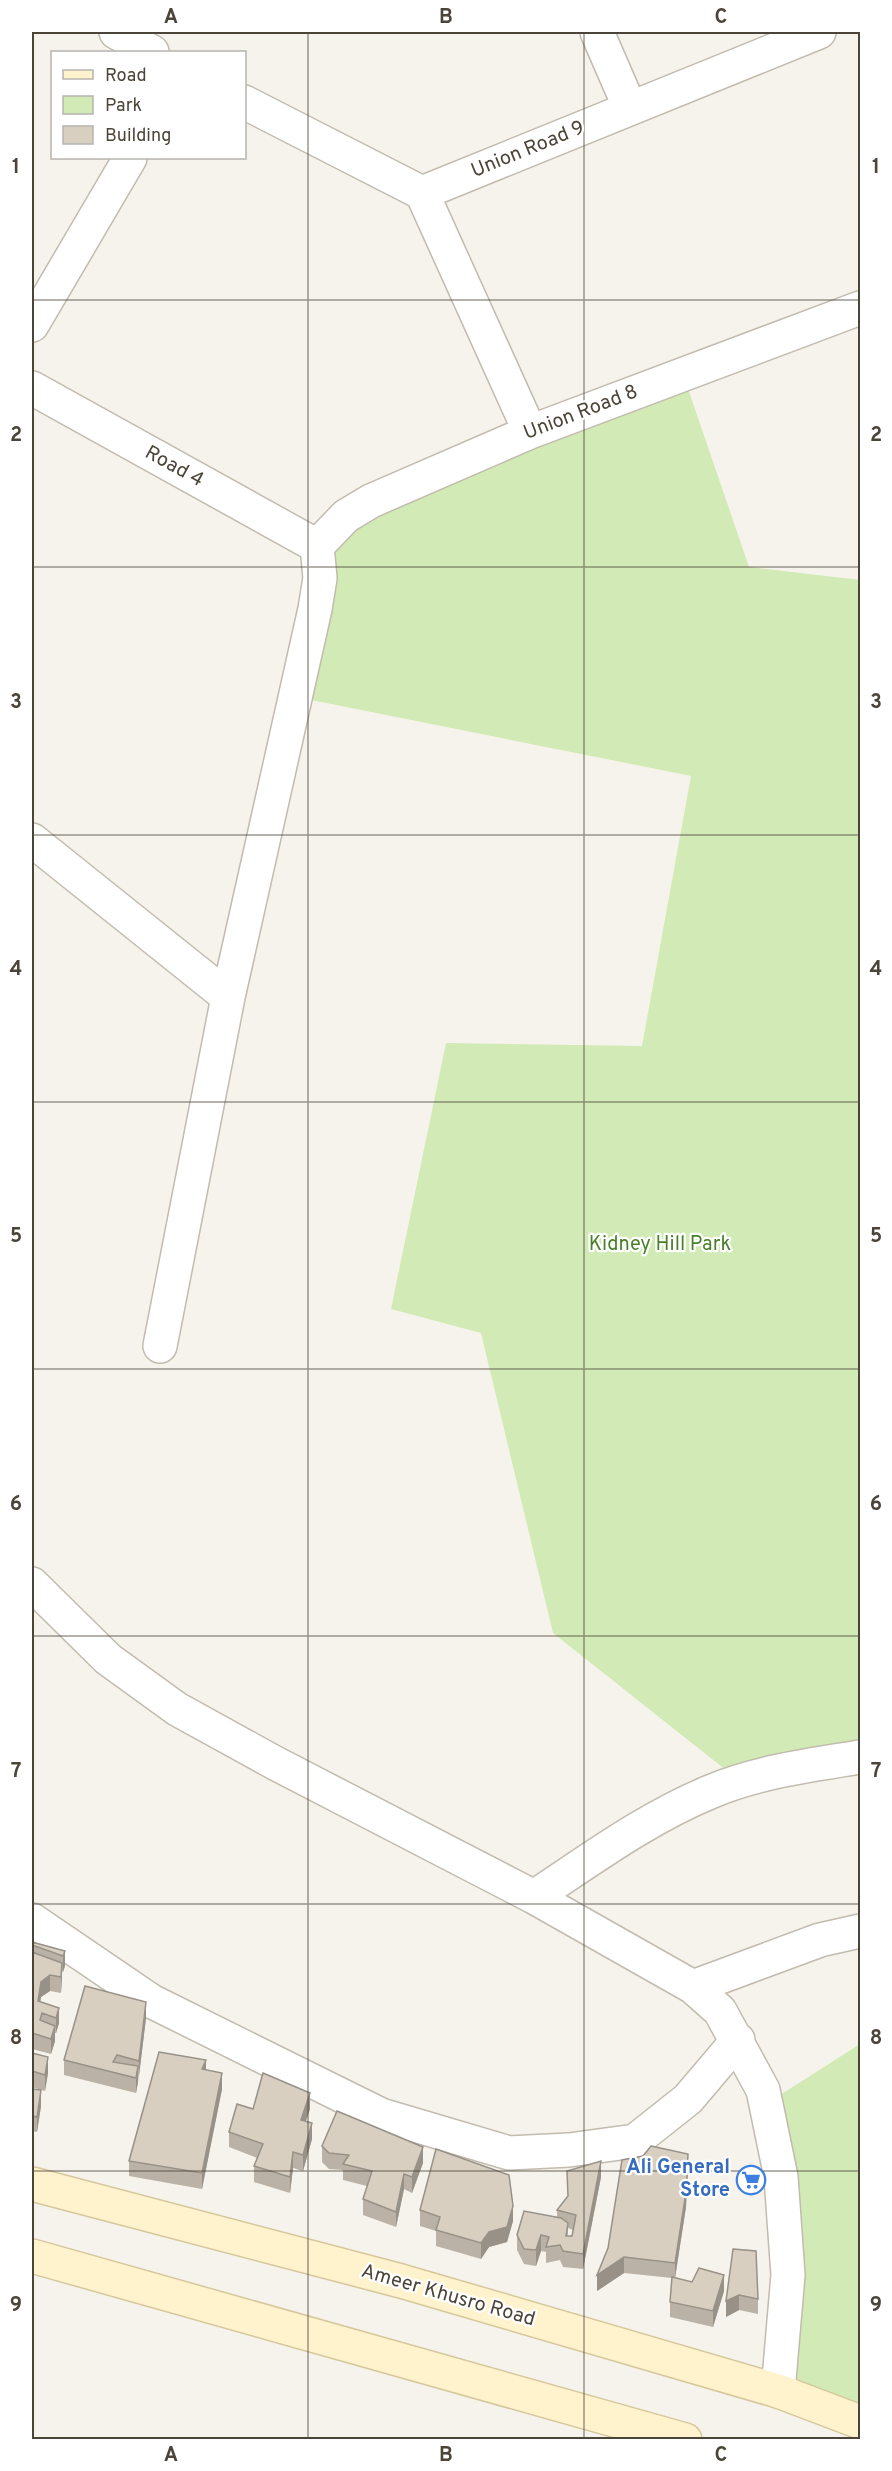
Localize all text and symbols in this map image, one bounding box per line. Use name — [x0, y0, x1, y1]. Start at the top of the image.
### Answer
text: A — [164, 5, 178, 31]
text: B — [439, 5, 453, 31]
text: C — [715, 5, 727, 31]
legend — [51, 51, 246, 159]
text: Road — [105, 65, 147, 88]
text: Park — [105, 95, 142, 118]
street label: Union Road 9 — [467, 115, 589, 185]
text: Building — [105, 125, 171, 148]
text: 1 — [12, 155, 20, 181]
text: 1 — [872, 155, 880, 181]
street label: Union Road 8 — [520, 379, 642, 447]
text: 2 — [10, 423, 22, 449]
text: 2 — [870, 423, 882, 449]
street label: Road 4 — [140, 440, 208, 494]
text: 3 — [10, 690, 22, 716]
text: 3 — [870, 690, 882, 716]
text: 4 — [10, 957, 22, 983]
text: 4 — [870, 957, 882, 983]
text: 5 — [10, 1224, 22, 1250]
text: 5 — [870, 1224, 882, 1250]
park label: Kidney Hill Park — [589, 1232, 731, 1258]
text: 6 — [10, 1492, 22, 1518]
text: 6 — [870, 1492, 882, 1518]
text: 7 — [11, 1759, 21, 1785]
text: 7 — [871, 1759, 881, 1785]
text: 8 — [10, 2026, 22, 2052]
text: 8 — [870, 2026, 882, 2052]
place label: Ali General Store — [626, 2155, 730, 2204]
supermarket icon: Ali General Store — [735, 2164, 767, 2196]
street label: Ameer Khusro Road — [358, 2259, 538, 2333]
text: 9 — [10, 2293, 22, 2319]
text: 9 — [870, 2293, 882, 2319]
text: A — [164, 2443, 178, 2469]
text: B — [439, 2443, 453, 2469]
text: C — [715, 2443, 727, 2469]

